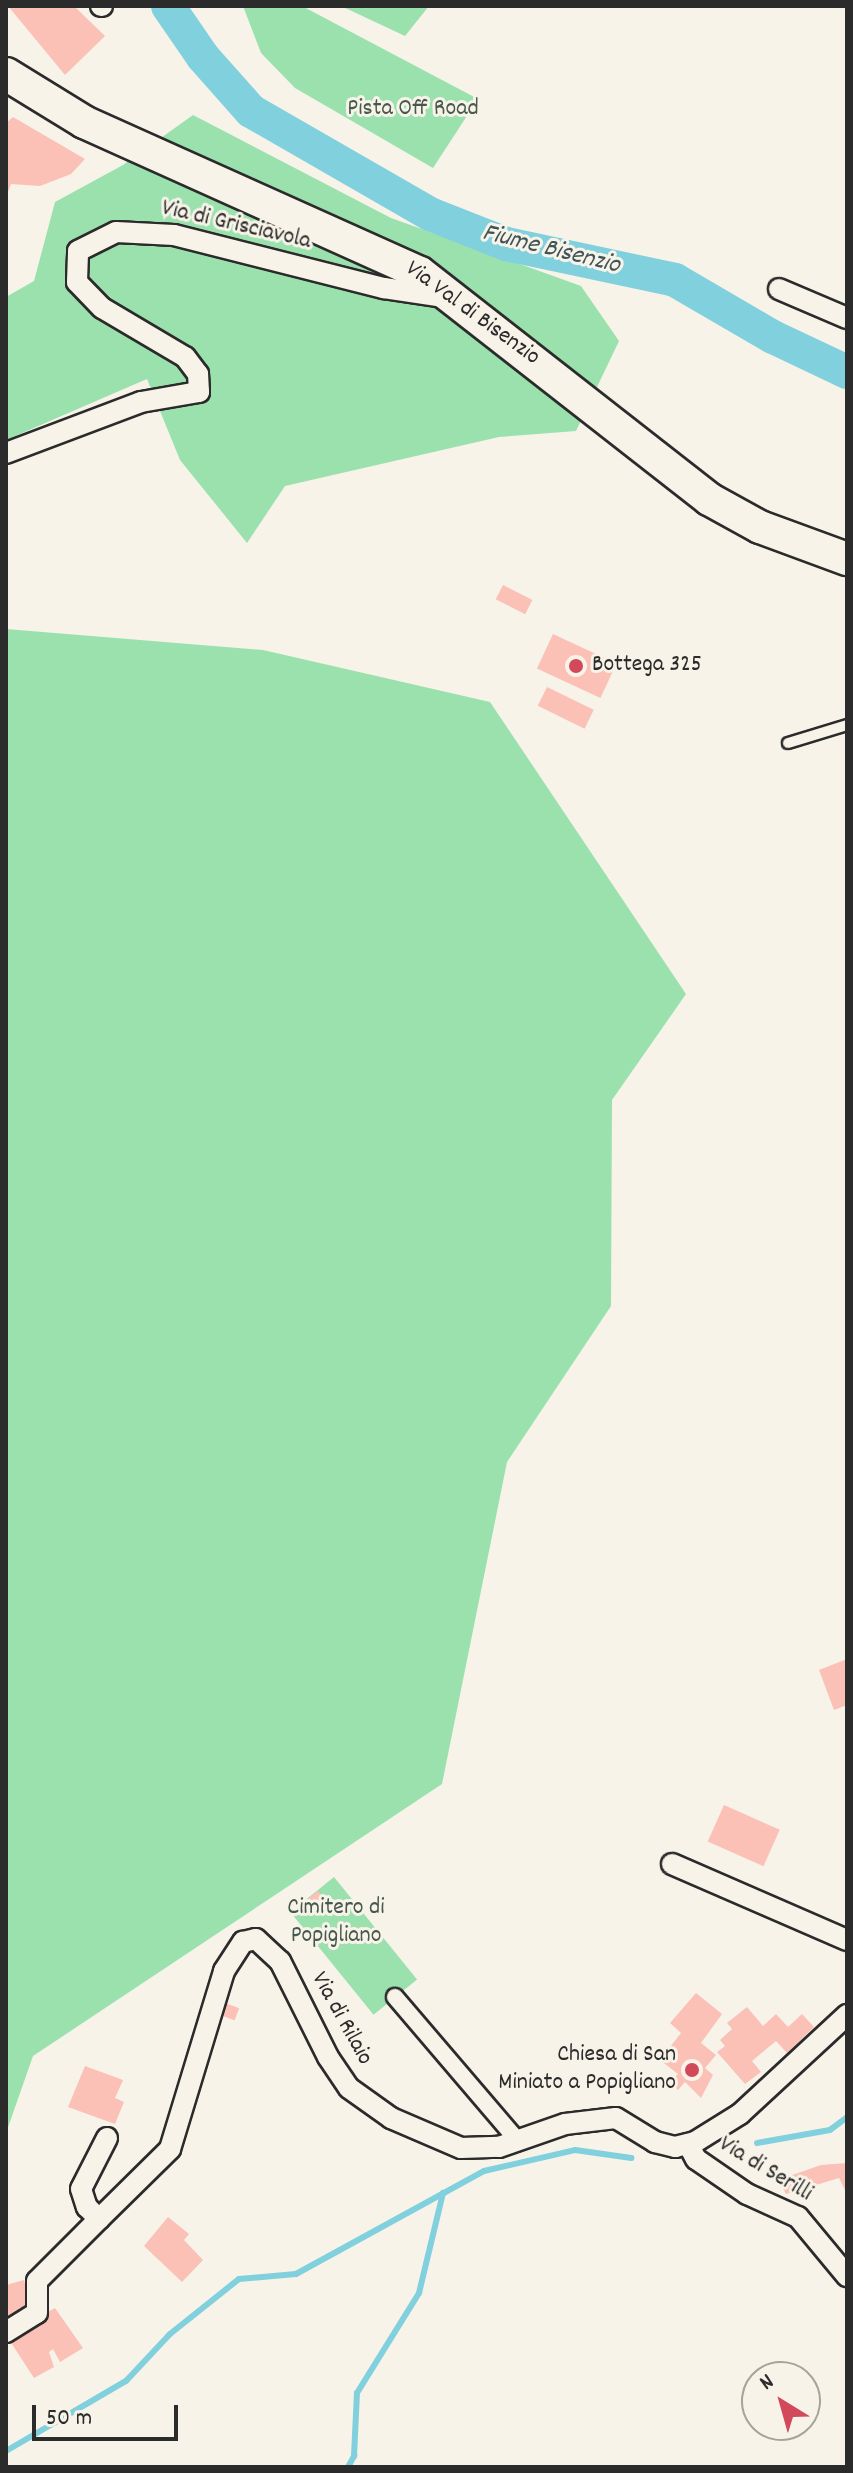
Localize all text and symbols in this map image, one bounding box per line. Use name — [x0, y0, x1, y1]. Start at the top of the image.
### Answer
park label: Pista Off Road — [347, 96, 479, 124]
street label: Via di Grisciavola — [159, 195, 313, 257]
water label: Fiume Bisenzio — [479, 218, 623, 282]
street label: Via Val di Bisenzio — [399, 255, 545, 373]
place label: Bottega 325 — [592, 652, 702, 680]
marker: Bottega 325 — [567, 657, 585, 675]
park label: Cimitero di Popigliano — [287, 1895, 385, 1951]
street label: Via di Rilaio — [304, 1967, 378, 2071]
place label: Chiesa di San Miniato a Popigliano — [498, 2042, 676, 2098]
marker: Chiesa di San Miniato a Popigliano — [683, 2061, 701, 2079]
street label: Via di Serilli — [713, 2131, 817, 2209]
north arrow — [741, 2361, 821, 2441]
text: N — [754, 2367, 781, 2399]
scale bar — [36, 2389, 182, 2439]
text: 50 m — [46, 2402, 92, 2436]

